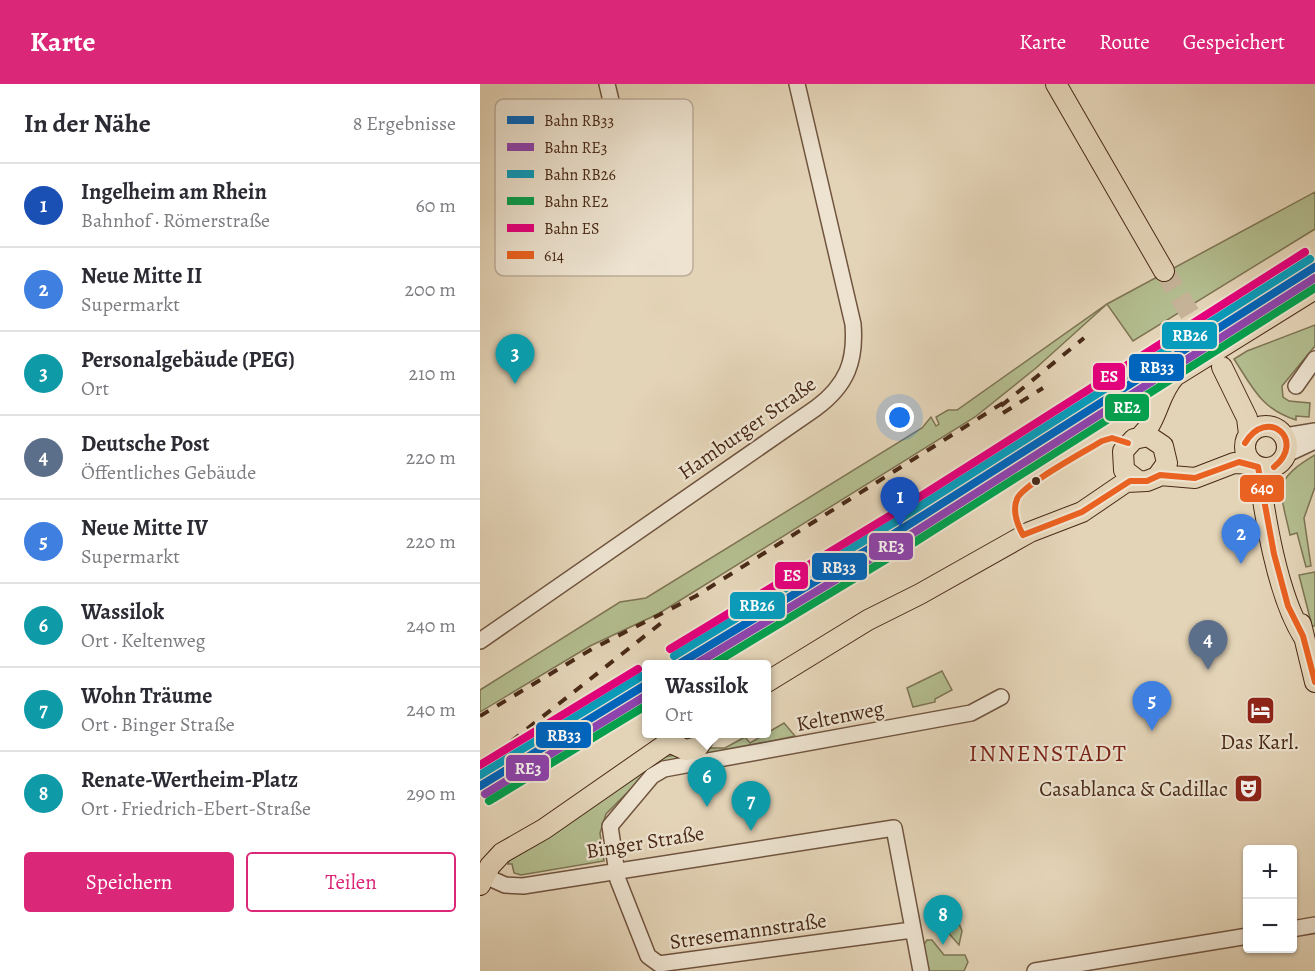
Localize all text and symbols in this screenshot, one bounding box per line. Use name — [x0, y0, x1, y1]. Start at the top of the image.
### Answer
text: Karte — [30, 23, 95, 61]
text: Karte — [1019, 28, 1066, 56]
text: Route — [1099, 28, 1150, 56]
text: Gespeichert — [1183, 28, 1285, 56]
legend — [495, 99, 693, 276]
text: In der Nähe — [24, 106, 151, 141]
text: 8 Ergebnisse — [353, 110, 456, 137]
text: Bahn RB33 — [544, 110, 614, 132]
text: Bahn RE3 — [544, 137, 607, 159]
text: Bahn RB26 — [544, 164, 616, 186]
text: Ingelheim am Rhein — [81, 177, 267, 207]
text: Bahn RE2 — [544, 191, 609, 213]
text: 1 — [40, 192, 47, 219]
text: 60 m — [416, 192, 456, 219]
text: Bahnhof · Römerstraße — [81, 207, 270, 234]
text: Bahn ES — [544, 218, 599, 240]
text: 614 — [544, 245, 564, 267]
text: Neue Mitte II — [81, 261, 202, 291]
text: 2 — [39, 276, 48, 303]
text: 200 m — [405, 276, 456, 303]
text: Supermarkt — [81, 291, 180, 318]
line badge: RB26 — [1161, 321, 1218, 350]
text: RB26 — [1172, 325, 1208, 347]
pin: 3 — [495, 334, 534, 384]
text: Personalgebäude (PEG) — [81, 345, 295, 375]
line badge: RB33 — [1128, 353, 1185, 382]
text: RB33 — [1140, 357, 1174, 379]
text: 3 — [39, 360, 48, 387]
text: 210 m — [408, 360, 456, 387]
line badge: ES — [1092, 362, 1126, 391]
text: ES — [1100, 366, 1118, 388]
street label: Hamburger Straße — [672, 370, 822, 486]
text: Ort — [81, 375, 109, 402]
line badge: RE2 — [1104, 393, 1150, 422]
text: RE2 — [1113, 397, 1141, 419]
your location — [885, 403, 914, 432]
text: Deutsche Post — [81, 429, 210, 459]
text: 4 — [39, 444, 48, 471]
text: 220 m — [406, 444, 456, 471]
text: Öffentliches Gebäude — [81, 459, 256, 486]
line badge: 640 — [1239, 474, 1285, 503]
unlabelled marker — [1030, 475, 1042, 487]
pin: 1 — [880, 478, 920, 527]
text: 640 — [1250, 478, 1274, 500]
text: Neue Mitte IV — [81, 513, 208, 543]
pin: 2 — [1222, 514, 1260, 564]
text: 5 — [39, 528, 48, 555]
text: 220 m — [406, 528, 456, 555]
line badge: RE3 — [868, 532, 914, 561]
text: RE3 — [878, 536, 904, 558]
text: Supermarkt — [81, 543, 180, 570]
line badge: RB33 — [811, 552, 868, 581]
text: RB33 — [822, 557, 856, 579]
line badge: ES — [774, 561, 809, 590]
text: ES — [783, 565, 801, 587]
line badge: RB26 — [729, 591, 786, 620]
text: RB26 — [739, 595, 775, 617]
text: Wassilok — [81, 597, 164, 627]
text: 6 — [39, 612, 48, 639]
text: 240 m — [406, 612, 456, 639]
pin: 4 — [1188, 620, 1228, 670]
text: Ort · Keltenweg — [81, 627, 205, 654]
popup — [642, 660, 771, 738]
text: Wassilok — [665, 671, 748, 701]
text: Wohn Träume — [81, 681, 212, 711]
pin: 5 — [1132, 682, 1172, 731]
street label: Keltenweg — [794, 694, 887, 738]
hotel icon: Das Karl. — [1244, 695, 1276, 727]
text: 7 — [39, 696, 48, 723]
text: 240 m — [406, 696, 456, 723]
text: Ort — [665, 701, 693, 728]
text: Ort · Binger Straße — [81, 711, 235, 738]
line badge: RB33 — [535, 721, 592, 749]
text: RB33 — [547, 725, 581, 747]
place label: Das Karl. — [1220, 728, 1300, 756]
district label: INNENSTADT — [969, 737, 1127, 769]
line badge: RE3 — [505, 754, 550, 782]
text: RE3 — [515, 758, 541, 780]
pin: 6 — [688, 758, 726, 807]
text: Renate-Wertheim-Platz — [81, 765, 298, 795]
theatre icon: Casablanca & Cadillac — [1233, 773, 1265, 805]
place label: Casablanca & Cadillac — [1039, 775, 1228, 803]
text: 8 — [39, 780, 48, 807]
text: 290 m — [406, 780, 456, 807]
pin: 7 — [732, 782, 770, 831]
text: Ort · Friedrich-Ebert-Straße — [81, 795, 311, 822]
street label: Binger Straße — [584, 819, 706, 865]
map controls — [1243, 845, 1297, 953]
button: + — [1243, 845, 1297, 899]
button: Speichern — [24, 852, 234, 912]
button: Teilen — [246, 852, 456, 912]
pin: 8 — [924, 896, 962, 945]
button: − — [1243, 899, 1297, 953]
street label: Stresemannstraße — [668, 906, 828, 956]

